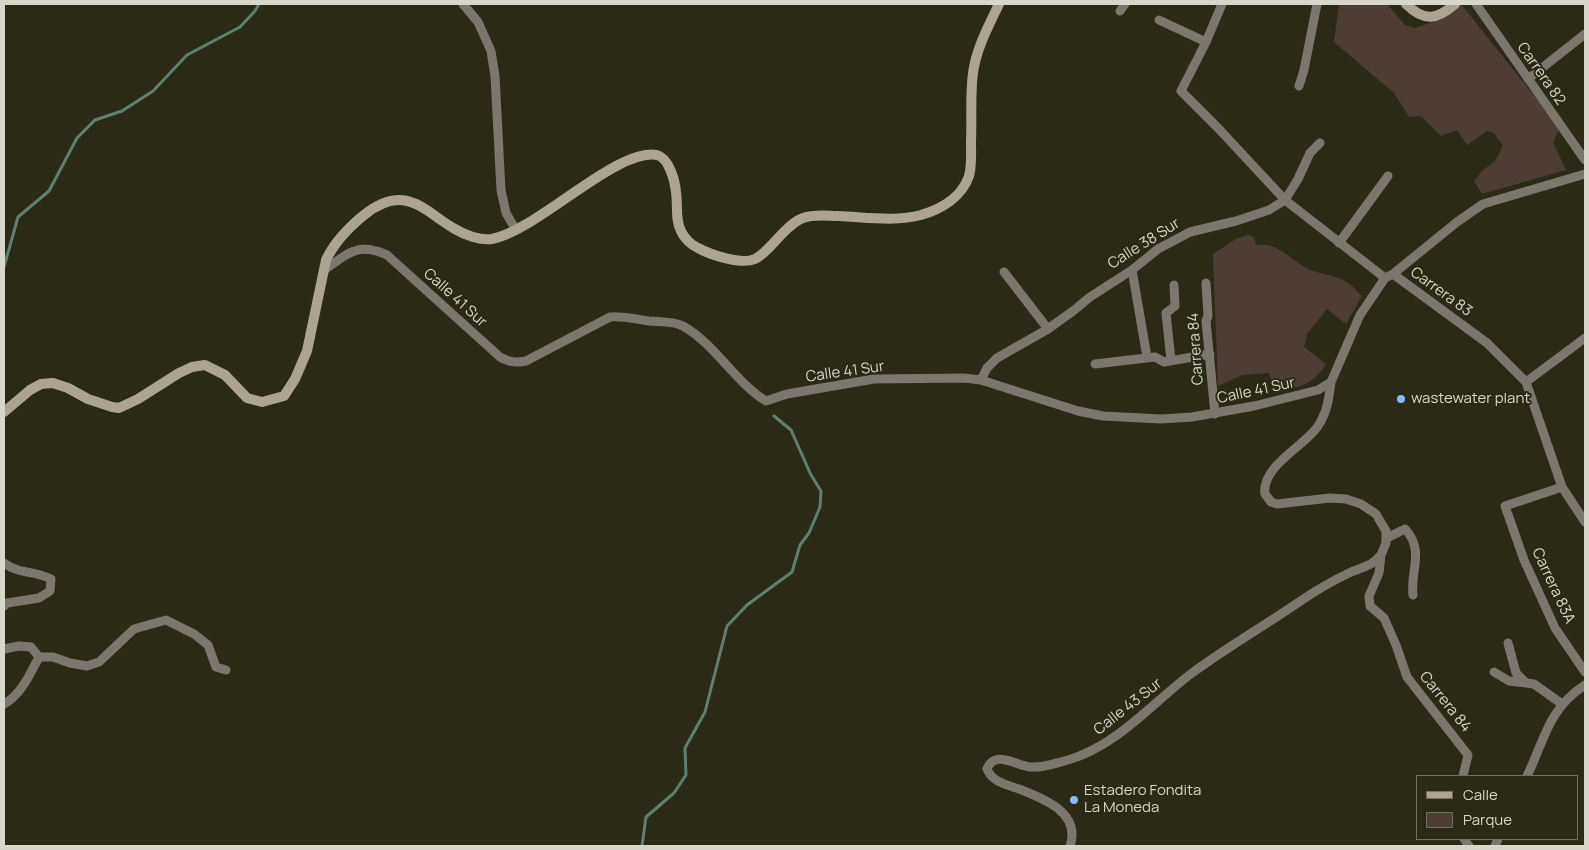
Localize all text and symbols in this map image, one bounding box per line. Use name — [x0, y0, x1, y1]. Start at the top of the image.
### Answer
street label: Carrera 82 — [1513, 39, 1569, 109]
street label: Calle 38 Sur — [1105, 215, 1183, 273]
street label: Carrera 83 — [1407, 264, 1475, 320]
street label: Calle 41 Sur — [420, 265, 490, 331]
street label: Carrera 84 — [1184, 312, 1208, 386]
street label: Calle 41 Sur — [805, 358, 885, 386]
street label: Calle 41 Sur — [1215, 374, 1297, 408]
place label: wastewater plant — [1411, 390, 1530, 408]
marker: wastewater plant — [1395, 393, 1407, 405]
street label: Carrera 83A — [1528, 545, 1578, 627]
street label: Carrera 84 — [1415, 668, 1475, 736]
street label: Calle 43 Sur — [1090, 675, 1166, 739]
legend — [1416, 775, 1579, 840]
place label: Estadero Fondita La Moneda — [1084, 782, 1201, 817]
text: Calle — [1463, 784, 1498, 805]
marker: Estadero Fondita La Moneda — [1068, 794, 1080, 806]
text: Parque — [1463, 809, 1512, 830]

